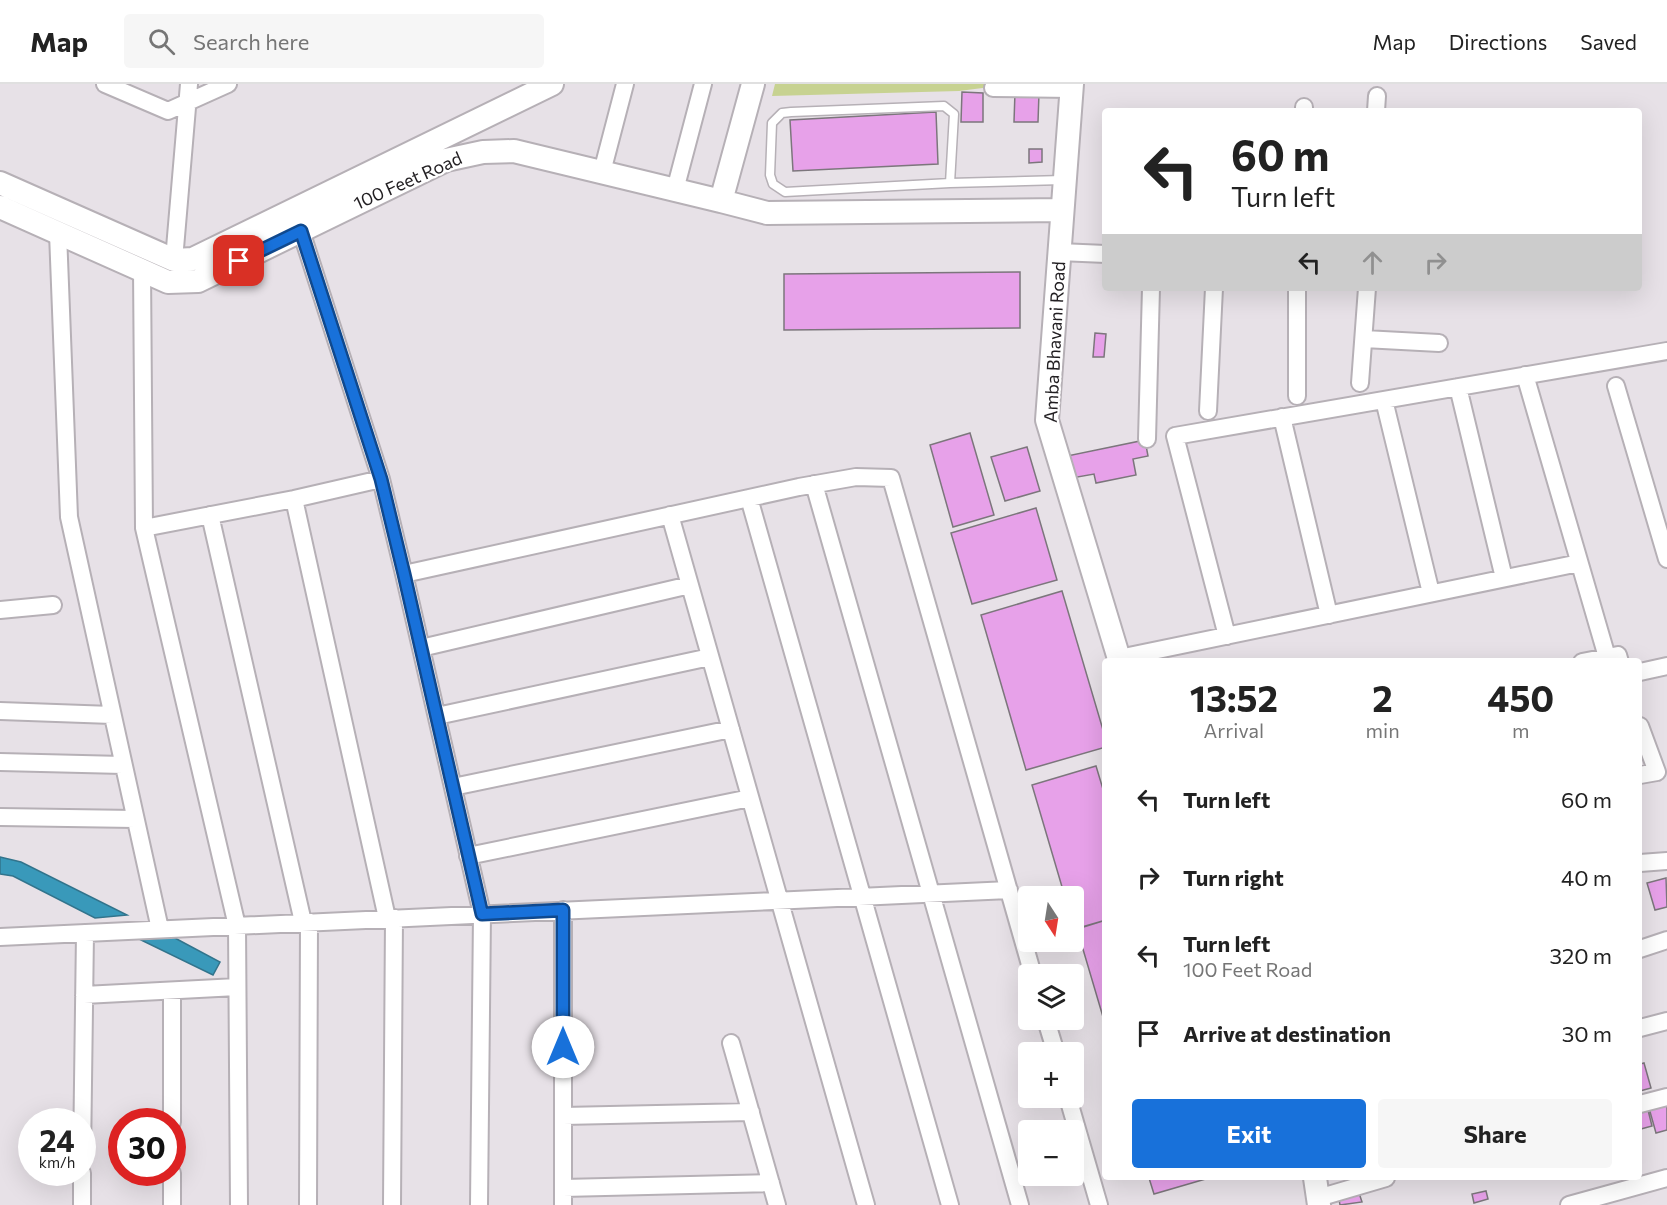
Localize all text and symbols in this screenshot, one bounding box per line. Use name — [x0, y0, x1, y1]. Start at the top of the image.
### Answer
search box — [124, 14, 544, 68]
text: Map — [30, 24, 88, 58]
icon: search — [145, 25, 178, 58]
text: Search here — [193, 28, 309, 55]
text: Map — [1373, 29, 1416, 54]
text: Directions — [1449, 29, 1547, 54]
text: Saved — [1580, 29, 1637, 54]
text: 60 m — [1231, 128, 1330, 180]
icon: left — [1132, 132, 1210, 210]
street label: 100 Feet Road — [350, 146, 465, 214]
text: Turn left — [1231, 180, 1335, 213]
pin — [213, 235, 264, 286]
icon: arrive — [222, 244, 255, 277]
icon: left — [1293, 246, 1326, 279]
icon: ahead — [1356, 246, 1389, 279]
icon: right — [1419, 246, 1452, 279]
street label: Amba Bhavani Road — [1039, 261, 1069, 423]
text: 13:52 — [1190, 675, 1278, 719]
text: 2 — [1372, 675, 1393, 719]
text: 450 — [1487, 675, 1554, 719]
text: Arrival — [1204, 718, 1264, 742]
text: min — [1366, 718, 1400, 742]
text: m — [1512, 718, 1530, 742]
icon: left — [1132, 783, 1165, 816]
text: Turn left — [1183, 786, 1270, 813]
text: 60 m — [1561, 786, 1612, 813]
icon: right — [1132, 861, 1165, 894]
text: Turn right — [1183, 864, 1284, 891]
text: 40 m — [1561, 864, 1612, 891]
north arrow — [1018, 886, 1084, 952]
map controls — [1018, 886, 1084, 1186]
text: Turn left — [1183, 930, 1270, 957]
icon: left — [1132, 939, 1165, 972]
text: 320 m — [1550, 942, 1612, 969]
text: 100 Feet Road — [1183, 957, 1312, 981]
button: layers — [1018, 964, 1084, 1030]
position arrow — [531, 1015, 595, 1079]
icon: arrive — [1132, 1017, 1165, 1050]
text: Arrive at destination — [1183, 1020, 1391, 1047]
text: 30 m — [1562, 1020, 1612, 1047]
button: + — [1018, 1042, 1084, 1108]
button: Exit — [1132, 1099, 1366, 1168]
button: Share — [1378, 1099, 1612, 1168]
speed limit sign: 30 — [108, 1108, 186, 1186]
button: − — [1018, 1120, 1084, 1186]
text: 24 — [39, 1121, 75, 1158]
text: km/h — [39, 1153, 75, 1171]

